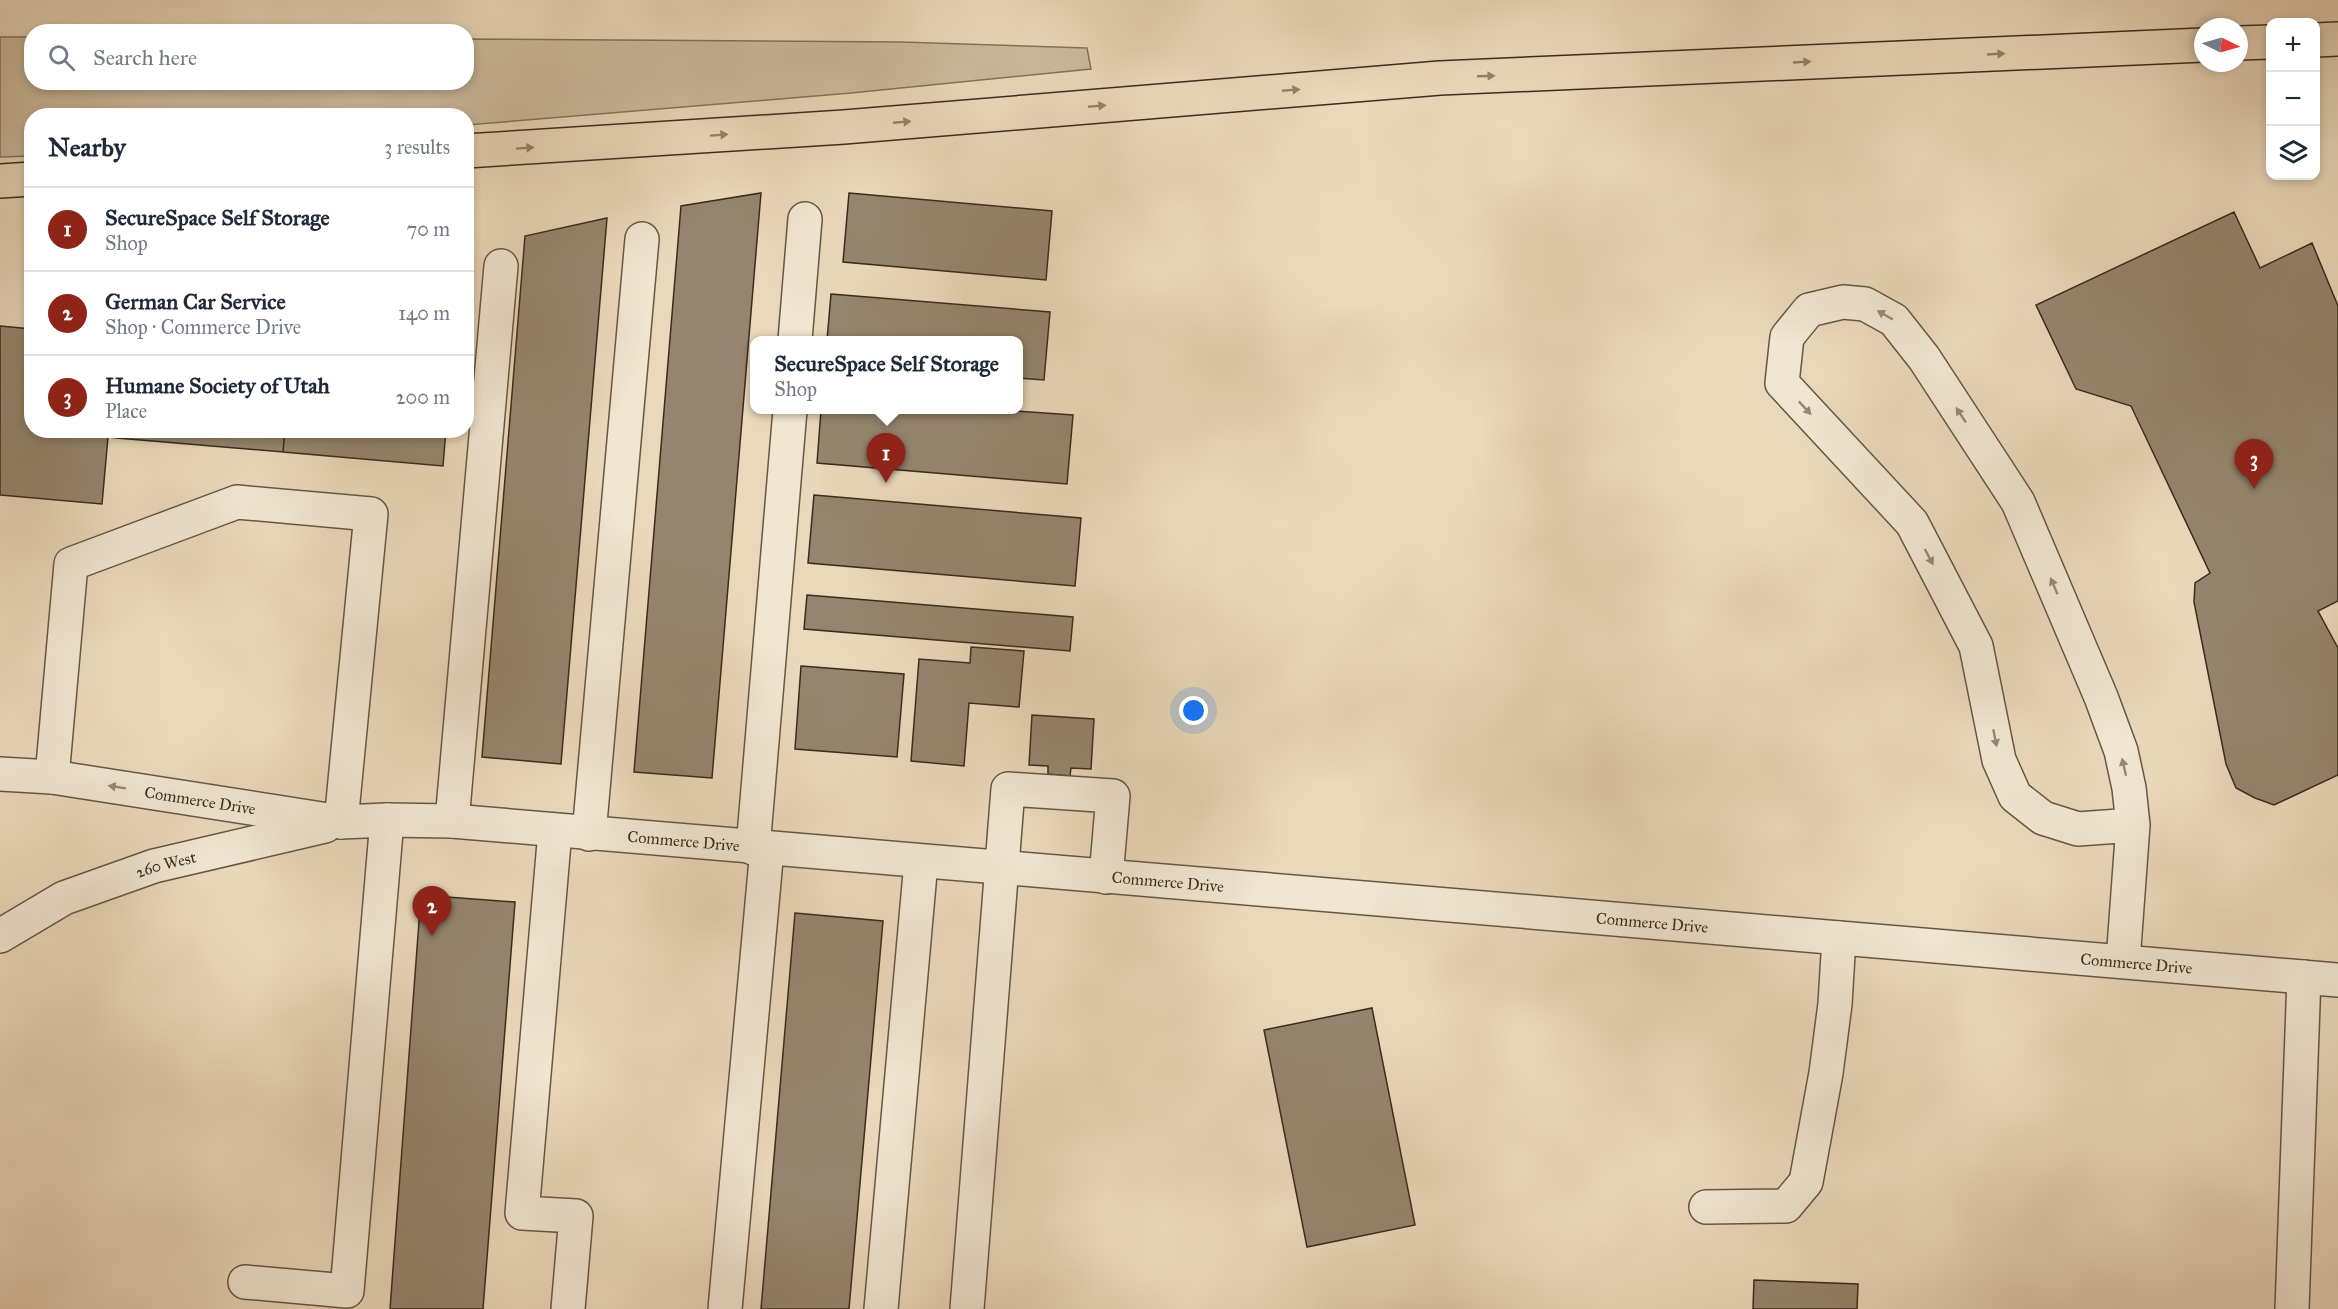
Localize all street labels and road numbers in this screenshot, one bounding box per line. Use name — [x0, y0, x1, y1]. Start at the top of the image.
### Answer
street label: Commerce Drive — [143, 782, 257, 818]
street label: Commerce Drive — [627, 826, 741, 855]
street label: 260 West — [133, 847, 198, 881]
street label: Commerce Drive — [1111, 867, 1225, 896]
street label: Commerce Drive — [1595, 908, 1709, 936]
street label: Commerce Drive — [2080, 949, 2194, 977]

